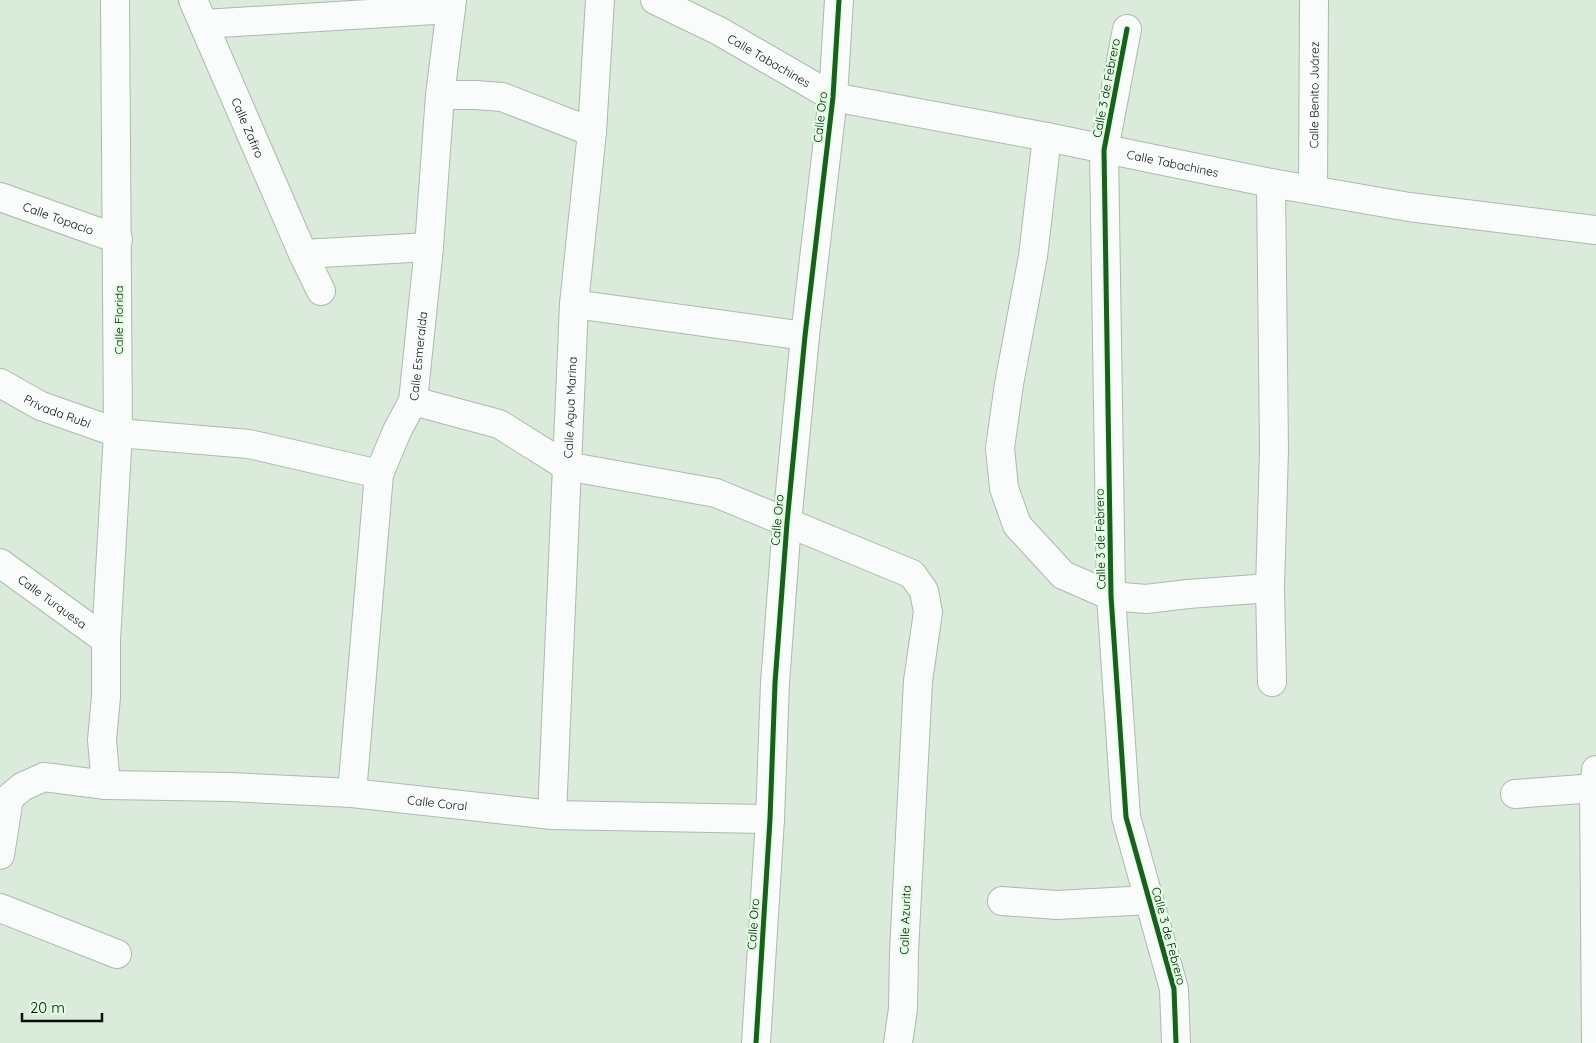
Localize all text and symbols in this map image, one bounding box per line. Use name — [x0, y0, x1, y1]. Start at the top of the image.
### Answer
street label: Calle Tabachines — [725, 30, 814, 90]
street label: Calle 3 de Febrero — [1089, 37, 1123, 139]
street label: Calle Benito Juárez — [1306, 41, 1321, 149]
street label: Calle Oro — [810, 91, 830, 143]
street label: Calle Zafiro — [229, 95, 268, 160]
street label: Calle Tabachines — [1126, 146, 1220, 180]
street label: Calle Topacio — [21, 198, 96, 237]
street label: Calle Florida — [111, 286, 126, 354]
street label: Calle Esmeralda — [406, 311, 430, 401]
street label: Calle Agua Marina — [560, 356, 579, 459]
street label: Privada Rubí — [21, 391, 93, 430]
street label: Calle 3 de Febrero — [1092, 488, 1108, 590]
street label: Calle Oro — [767, 494, 787, 546]
street label: Calle Turquesa — [15, 571, 90, 631]
street label: Calle Coral — [407, 792, 468, 813]
street label: Calle Azurita — [896, 885, 914, 955]
street label: Calle 3 de Febrero — [1149, 885, 1189, 987]
street label: Calle Oro — [744, 898, 762, 950]
scale bar — [22, 990, 102, 1022]
text: 20 m — [30, 998, 65, 1017]

